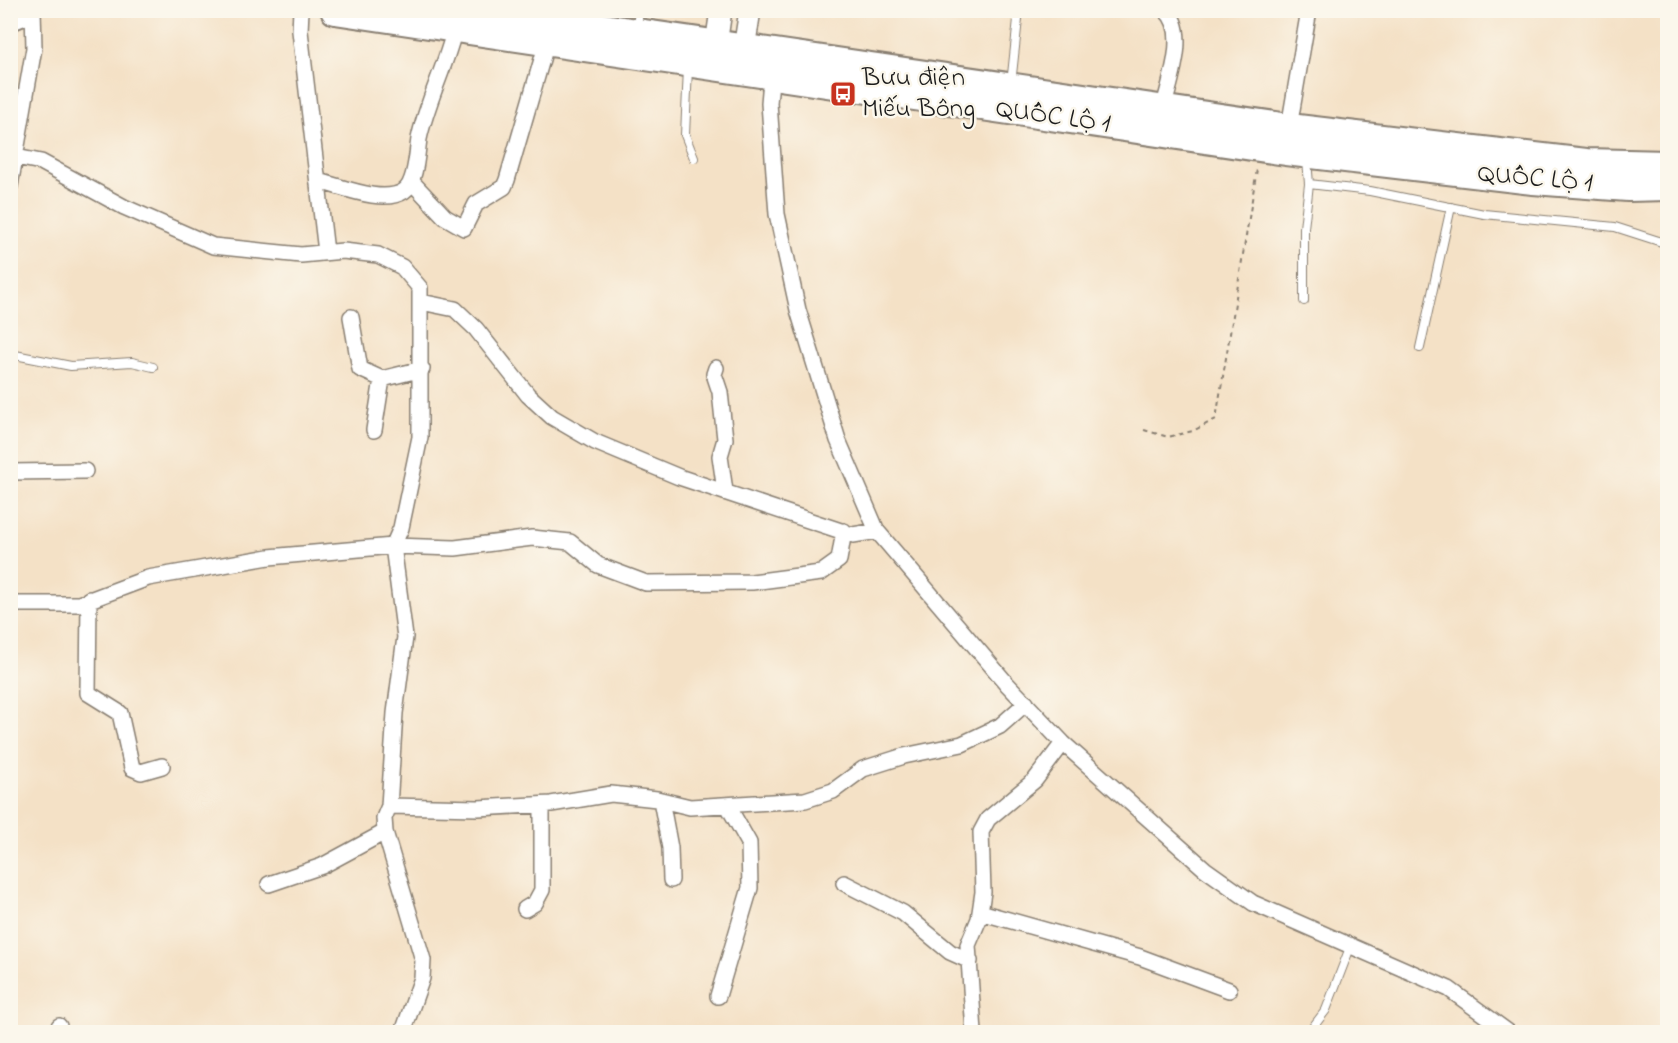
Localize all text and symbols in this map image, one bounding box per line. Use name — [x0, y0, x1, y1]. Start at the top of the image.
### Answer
place label: Bưu điện Miếu Bông — [861, 59, 975, 129]
bus stop icon: Bưu điện Miếu Bông — [828, 79, 858, 109]
street label: QUỐC LỘ 1 — [993, 90, 1113, 144]
street label: QUỐC LỘ 1 — [1476, 155, 1594, 203]

